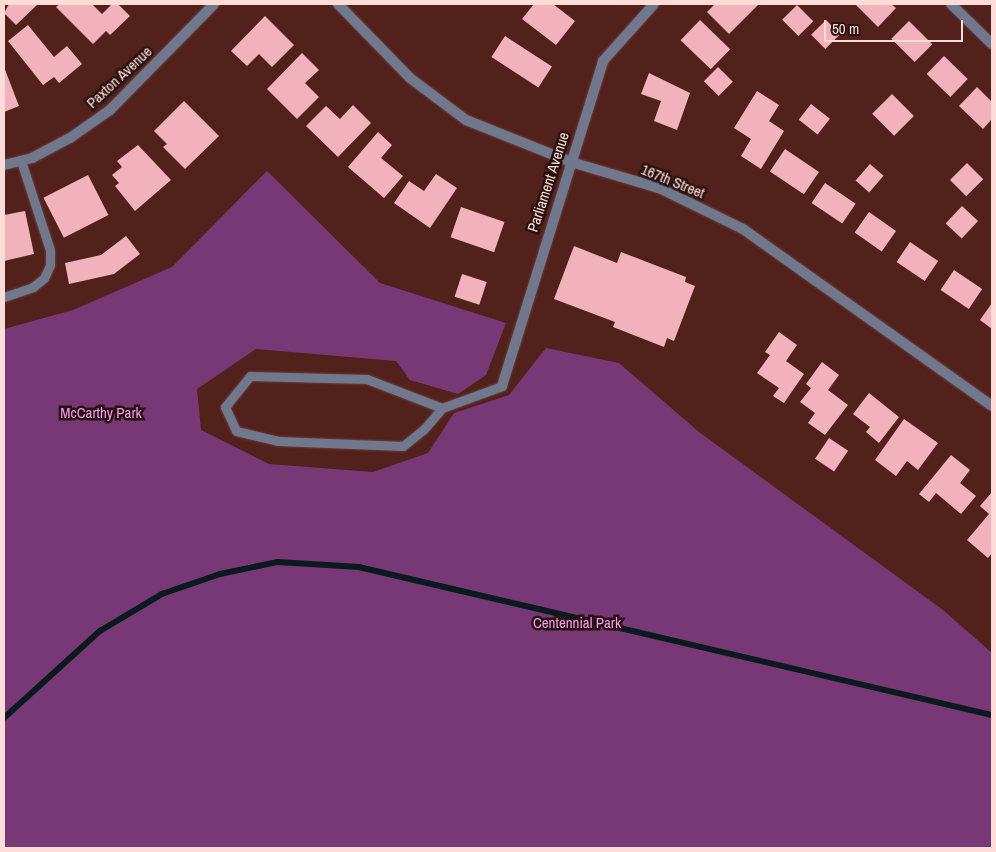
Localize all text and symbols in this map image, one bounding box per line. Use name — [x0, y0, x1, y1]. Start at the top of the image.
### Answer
scale bar — [826, 10, 965, 42]
text: 50 m — [832, 18, 859, 39]
street label: Paxton Avenue — [82, 42, 156, 112]
street label: Parliament Avenue — [523, 130, 573, 234]
street label: 167th Street — [639, 160, 707, 202]
park label: McCarthy Park — [60, 404, 142, 422]
park label: Centennial Park — [533, 614, 621, 632]

